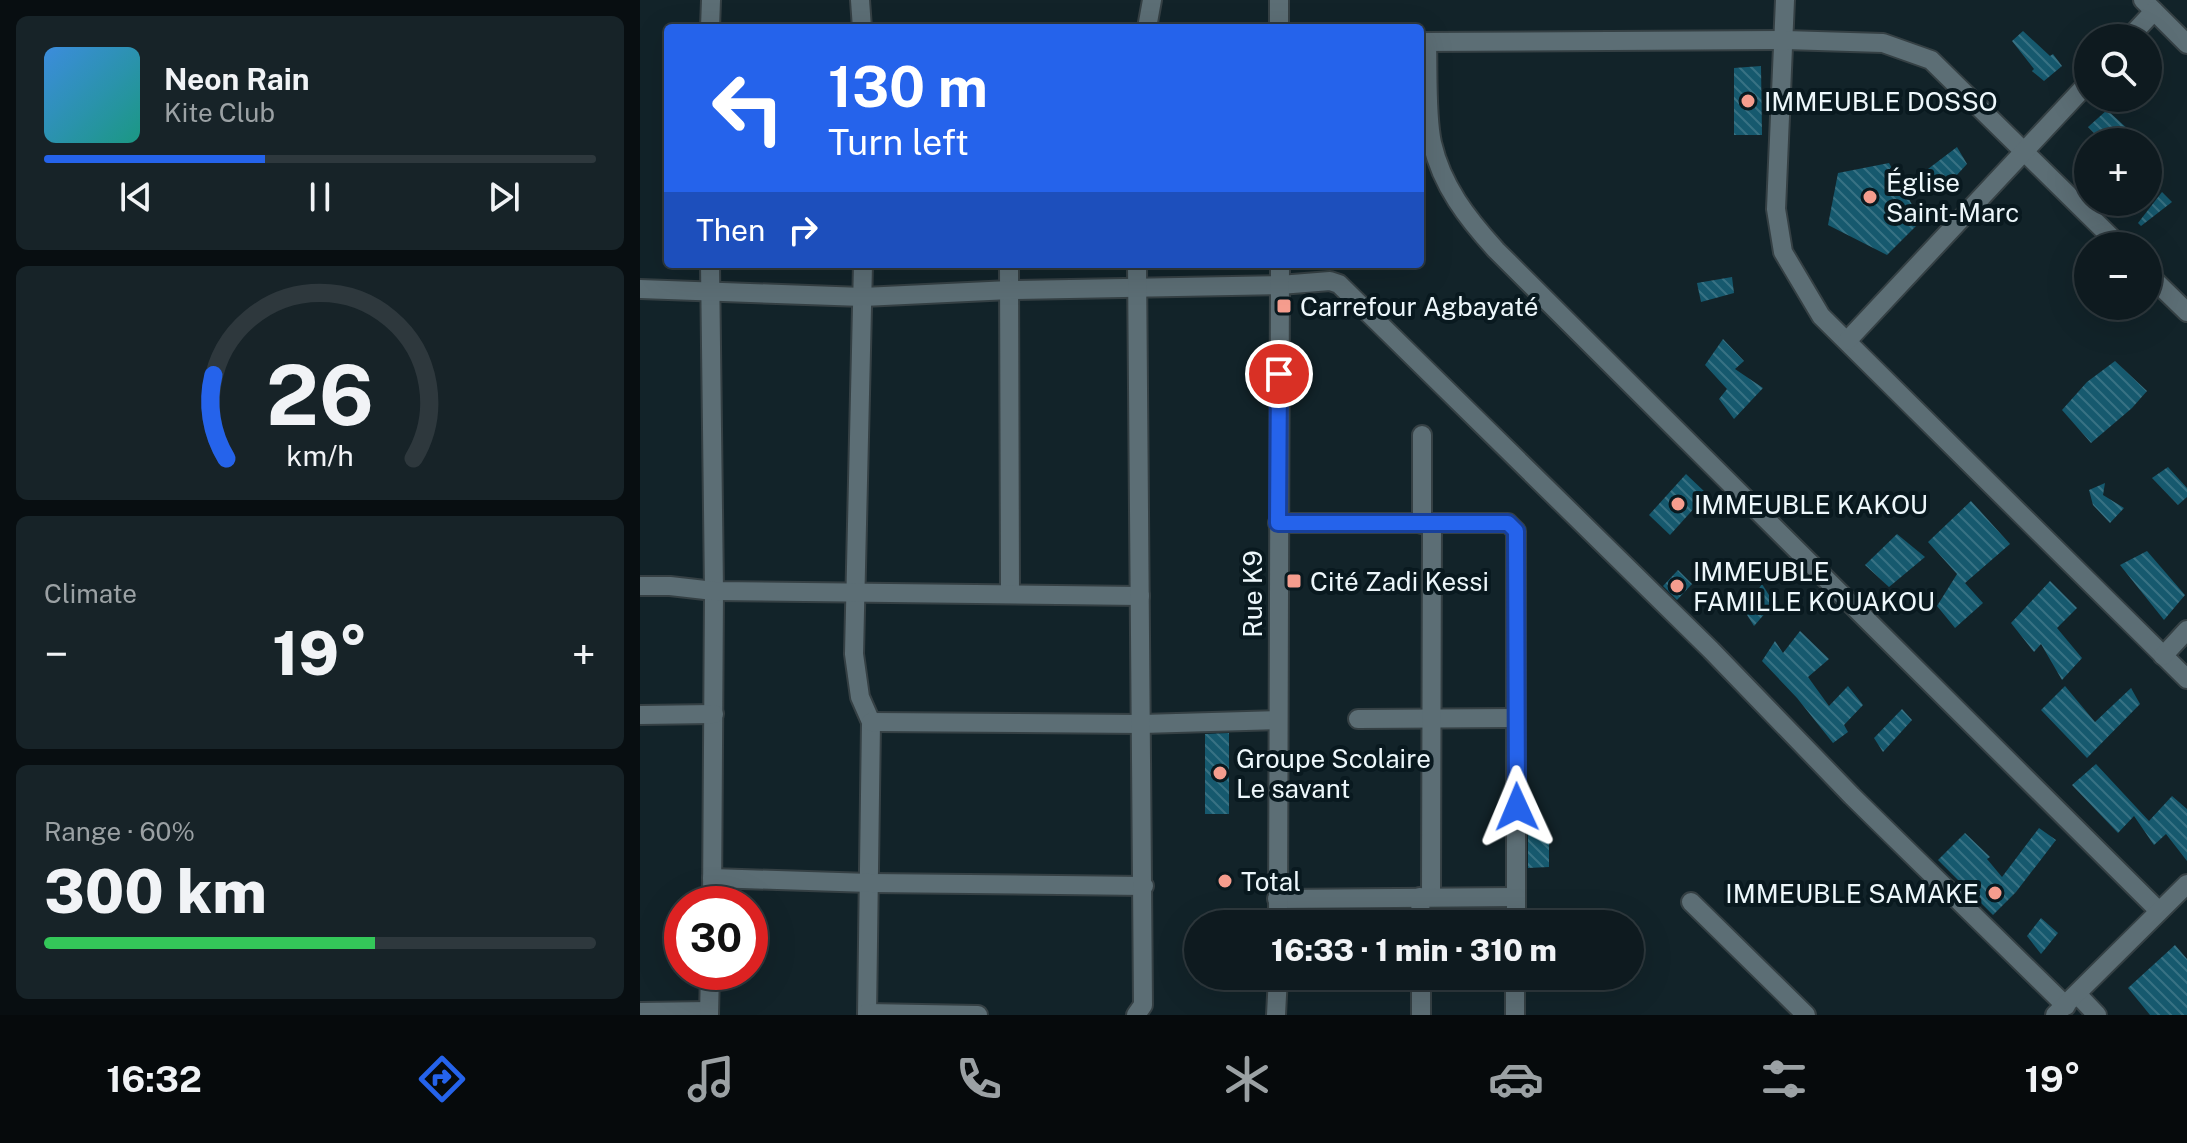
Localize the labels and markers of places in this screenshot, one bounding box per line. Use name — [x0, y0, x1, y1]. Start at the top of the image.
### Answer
place label: IMMEUBLE DOSSO — [1764, 86, 1998, 117]
marker: IMMEUBLE DOSSO — [1739, 92, 1757, 110]
place label: Église Saint-Marc — [1886, 167, 2019, 228]
marker: Église Saint-Marc — [1861, 188, 1879, 206]
place label: Carrefour Agbayaté — [1300, 291, 1538, 322]
marker: Carrefour Agbayaté — [1275, 297, 1293, 315]
pin — [1245, 340, 1313, 408]
place label: IMMEUBLE KAKOU — [1694, 489, 1928, 520]
marker: IMMEUBLE KAKOU — [1669, 495, 1687, 513]
place label: IMMEUBLE FAMILLE KOUAKOU — [1693, 556, 1935, 617]
place label: Cité Zadi Kessi — [1310, 566, 1489, 597]
marker: Cité Zadi Kessi — [1285, 572, 1303, 590]
marker: IMMEUBLE FAMILLE KOUAKOU — [1668, 577, 1686, 595]
place label: Groupe Scolaire Le savant — [1236, 743, 1431, 804]
marker: Groupe Scolaire Le savant — [1211, 764, 1229, 782]
place label: Total — [1241, 866, 1301, 897]
marker: Total — [1216, 872, 1234, 890]
place label: IMMEUBLE SAMAKE — [1725, 878, 1979, 909]
marker: IMMEUBLE SAMAKE — [1986, 884, 2004, 902]

